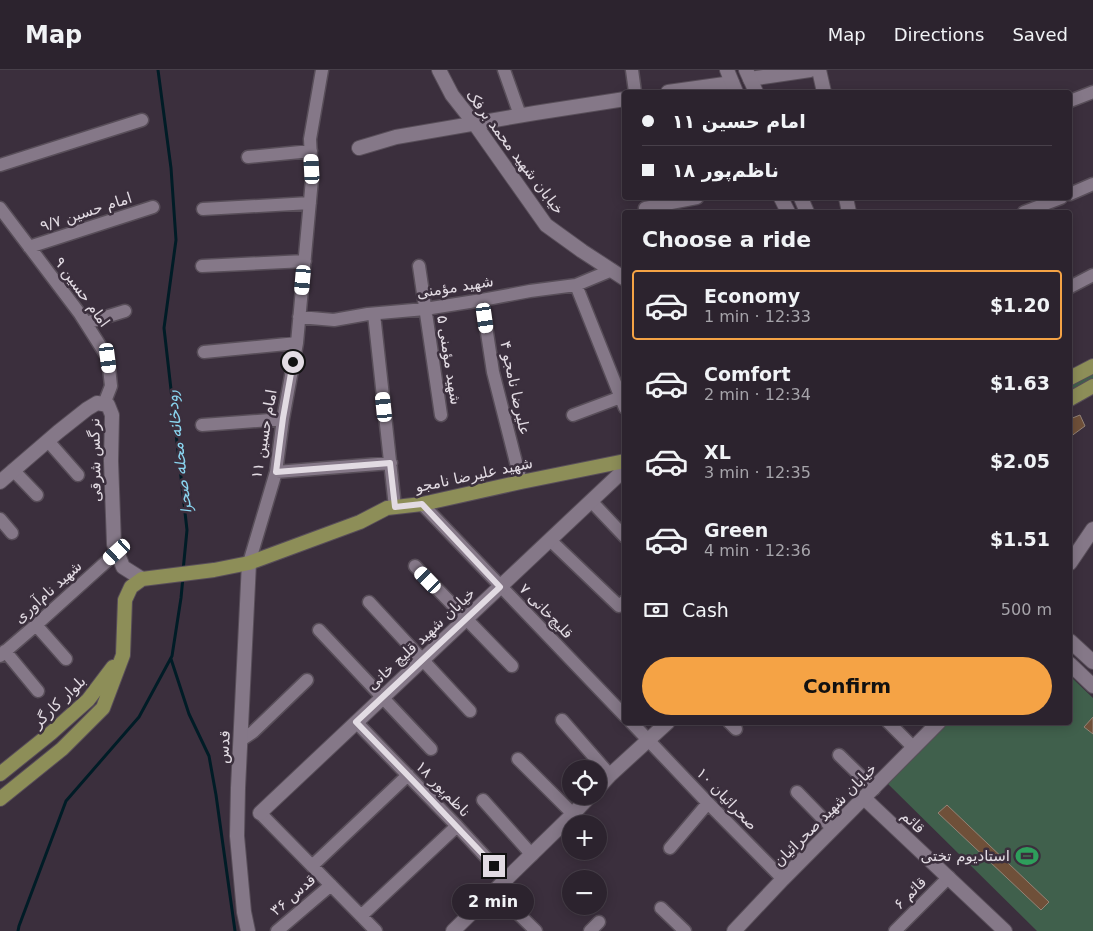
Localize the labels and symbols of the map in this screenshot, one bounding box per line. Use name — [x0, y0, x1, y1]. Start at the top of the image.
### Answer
street label: خیابان شهید محمد برفک — [462, 86, 568, 218]
car — [303, 154, 320, 184]
street label: امام حسین ۹/۷ — [38, 189, 134, 235]
street label: امام حسین ۹ — [51, 253, 113, 331]
car — [294, 264, 311, 296]
street label: شهید مؤمنی — [415, 272, 495, 302]
car — [475, 302, 494, 334]
street label: شهید مؤمنی ۵ — [433, 314, 465, 406]
street label: علیرضا نامجو ۴ — [496, 339, 534, 437]
car — [98, 342, 117, 374]
route start — [282, 351, 304, 373]
street label: امام حسین ۱۱ — [247, 388, 281, 480]
water label: رودخانه محله صحرا — [161, 389, 196, 515]
car — [374, 391, 393, 423]
street label: نرگس شرقی — [85, 418, 105, 502]
street label: شهید علیرضا نامجو — [413, 454, 534, 496]
car — [100, 536, 133, 568]
street label: شهید نام‌آوری — [10, 557, 86, 627]
car — [412, 564, 443, 596]
street label: قلیچ‌خانی ۷ — [515, 580, 577, 642]
street label: خیابان شهید قلیچ خانی — [363, 584, 479, 694]
street label: بلوار کارگر — [28, 672, 90, 733]
street label: قدس — [214, 730, 234, 764]
street label: ناظم‌پور ۱۸ — [411, 757, 474, 821]
street label: خیابان شهید صحرائیان — [770, 760, 880, 870]
street label: صحرائیان ۱۰ — [693, 764, 761, 834]
street label: قائم — [897, 807, 929, 837]
sports icon: استادیوم تختی — [1014, 843, 1040, 869]
place label: استادیوم تختی — [921, 847, 1010, 865]
route end — [483, 855, 505, 877]
street label: قدس ۳۶ — [267, 870, 319, 920]
street label: قائم ۶ — [890, 873, 930, 913]
callout: 2 min — [453, 884, 535, 918]

